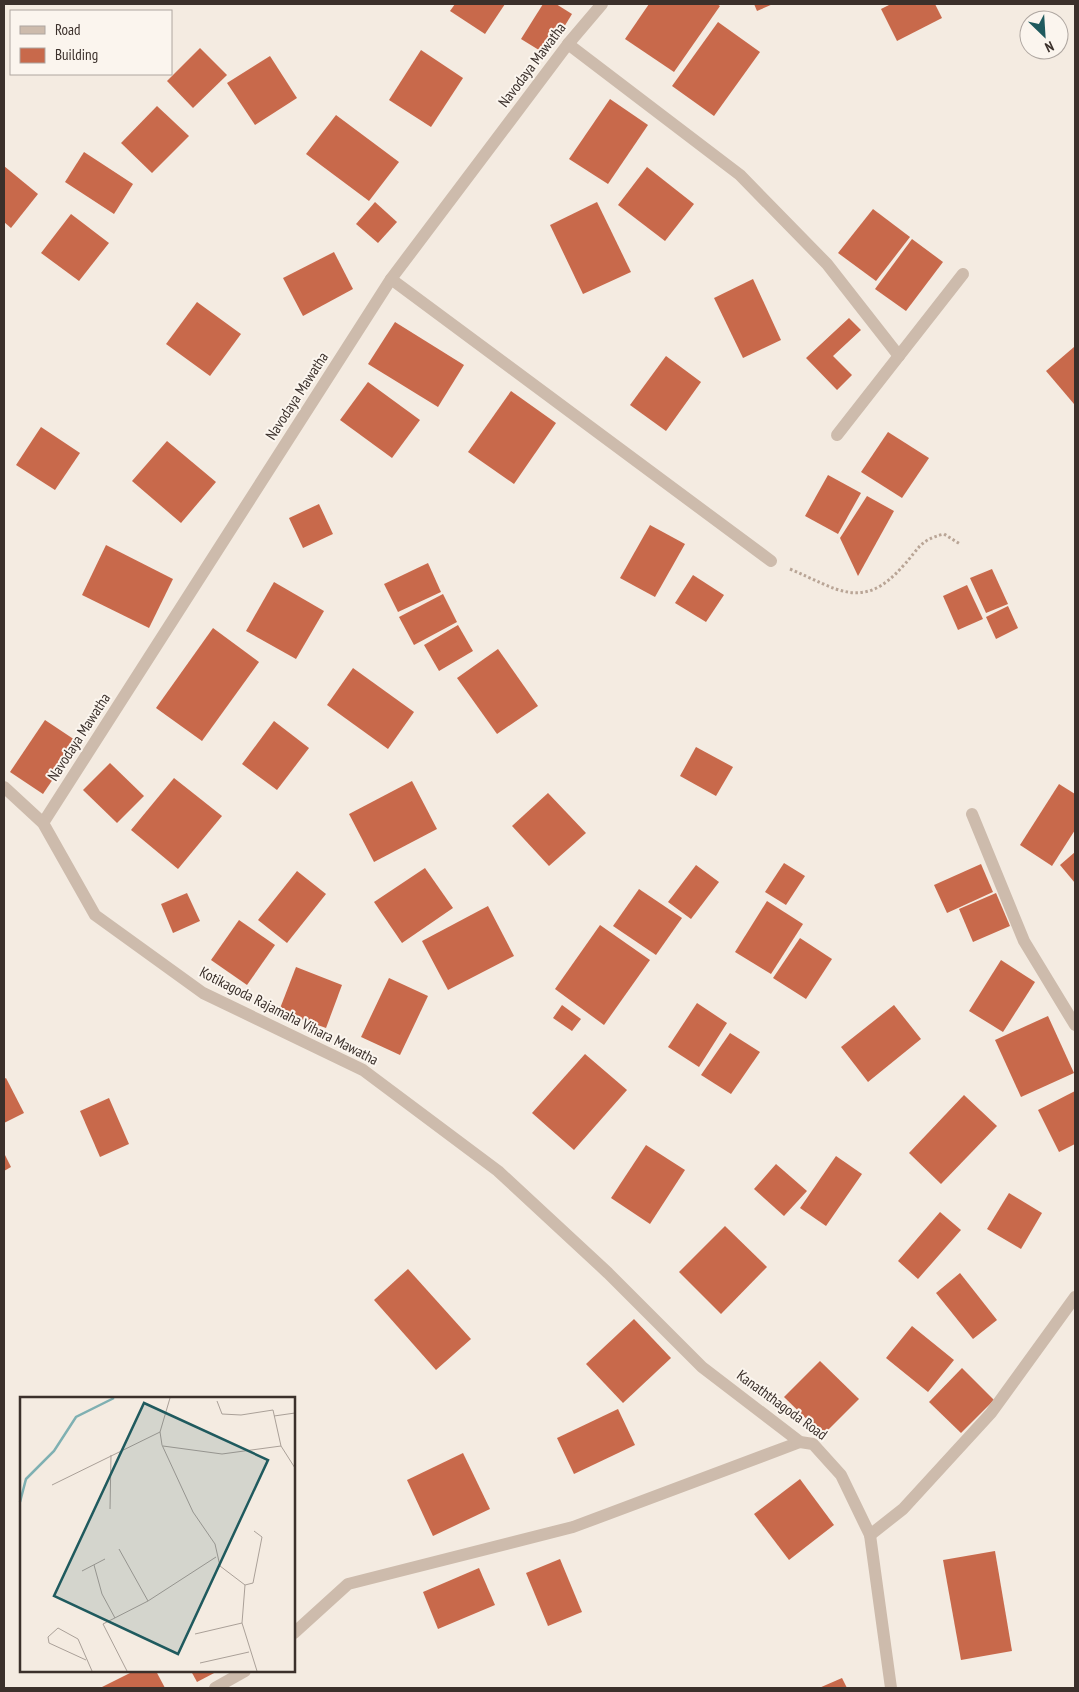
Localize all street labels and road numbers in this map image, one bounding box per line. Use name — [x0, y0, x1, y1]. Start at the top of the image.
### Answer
street label: Navodaya Mawatha — [494, 19, 570, 111]
street label: Navodaya Mawatha — [261, 348, 332, 443]
street label: Navodaya Mawatha — [43, 689, 114, 784]
street label: Kotikagoda Rajamaha Vihara Mawatha — [197, 962, 382, 1069]
street label: Kanaththagoda Road — [733, 1365, 831, 1444]

